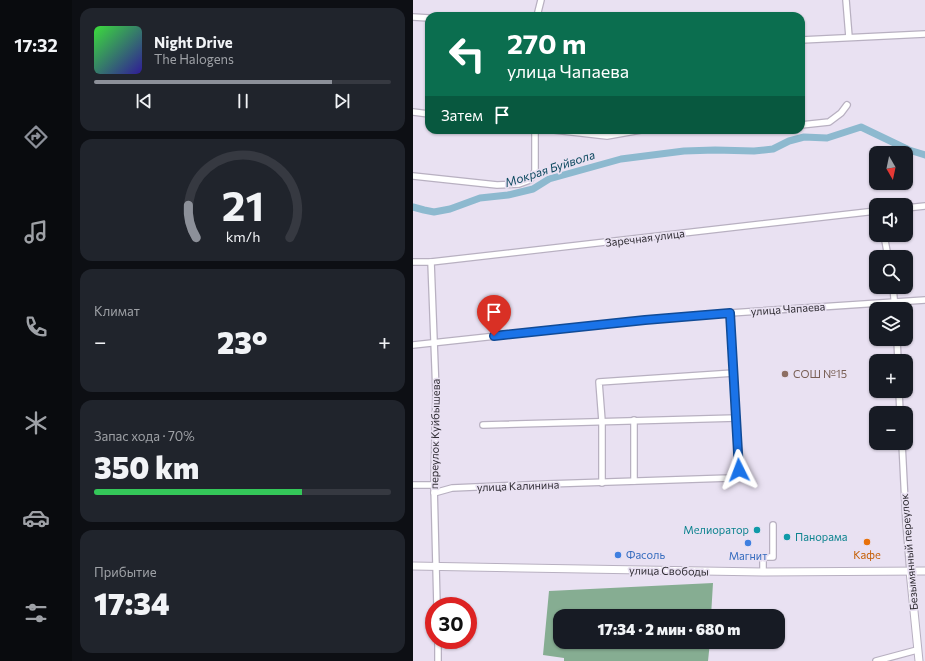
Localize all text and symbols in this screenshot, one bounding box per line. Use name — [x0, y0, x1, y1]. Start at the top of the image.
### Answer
text: 270 m — [507, 26, 586, 60]
icon: left — [441, 28, 493, 80]
text: Night Drive — [154, 33, 233, 51]
text: 17:32 — [14, 34, 58, 56]
text: The Halogens — [154, 51, 234, 67]
text: улица Чапаева — [507, 60, 629, 82]
icon: previous — [133, 90, 155, 112]
icon: pause — [232, 90, 254, 112]
icon: next — [331, 90, 353, 112]
icon: arrive — [491, 104, 513, 126]
text: Затем — [441, 106, 483, 124]
icon: directions — [22, 123, 50, 151]
north arrow — [869, 146, 913, 190]
map controls — [869, 146, 913, 450]
water label: Мокрая Буйвола — [503, 147, 596, 189]
text: 21 — [221, 179, 264, 230]
button: sound — [869, 198, 913, 242]
icon: music — [22, 218, 50, 246]
text: km/h — [225, 226, 260, 244]
street label: Заречная улица — [604, 226, 685, 249]
button: search — [869, 250, 913, 294]
pin — [477, 295, 511, 336]
street label: улица Чапаева — [750, 299, 826, 318]
icon: arrive — [483, 301, 505, 323]
button: layers — [869, 302, 913, 346]
text: Климат — [94, 303, 140, 319]
icon: phone — [22, 313, 50, 341]
text: 23° — [217, 323, 268, 360]
text: − — [94, 328, 107, 355]
text: + — [378, 328, 391, 355]
button: + — [869, 354, 913, 398]
place label: СОШ №15 — [793, 367, 847, 380]
marker: СОШ №15 — [780, 369, 790, 379]
street label: переулок Куйбышева — [427, 379, 442, 489]
button: − — [869, 406, 913, 450]
icon: climate — [22, 409, 50, 437]
text: Запас хода · 70% — [94, 428, 195, 444]
text: 350 km — [94, 448, 199, 485]
position arrow — [718, 449, 760, 491]
street label: улица Калинина — [477, 478, 559, 493]
street label: Безымянный переулок — [897, 493, 920, 611]
icon: car — [22, 504, 50, 532]
place label: Мелиоратор — [683, 523, 749, 536]
marker: Мелиоратор — [752, 525, 762, 535]
place label: Панорама — [795, 530, 847, 543]
marker: Панорама — [782, 532, 792, 542]
marker: Кафе — [862, 537, 872, 547]
marker: Магнит — [743, 538, 753, 548]
place label: Фасоль — [626, 548, 665, 561]
place label: Кафе — [853, 548, 881, 561]
place label: Магнит — [729, 549, 767, 562]
marker: Фасоль — [613, 550, 623, 560]
street label: улица Свободы — [629, 563, 709, 578]
text: Прибытие — [94, 564, 157, 580]
text: 17:34 — [94, 584, 170, 621]
speed limit sign: 30 — [425, 597, 477, 649]
icon: filters — [22, 599, 50, 627]
text: 17:34 · 2 мин · 680 m — [598, 620, 740, 638]

